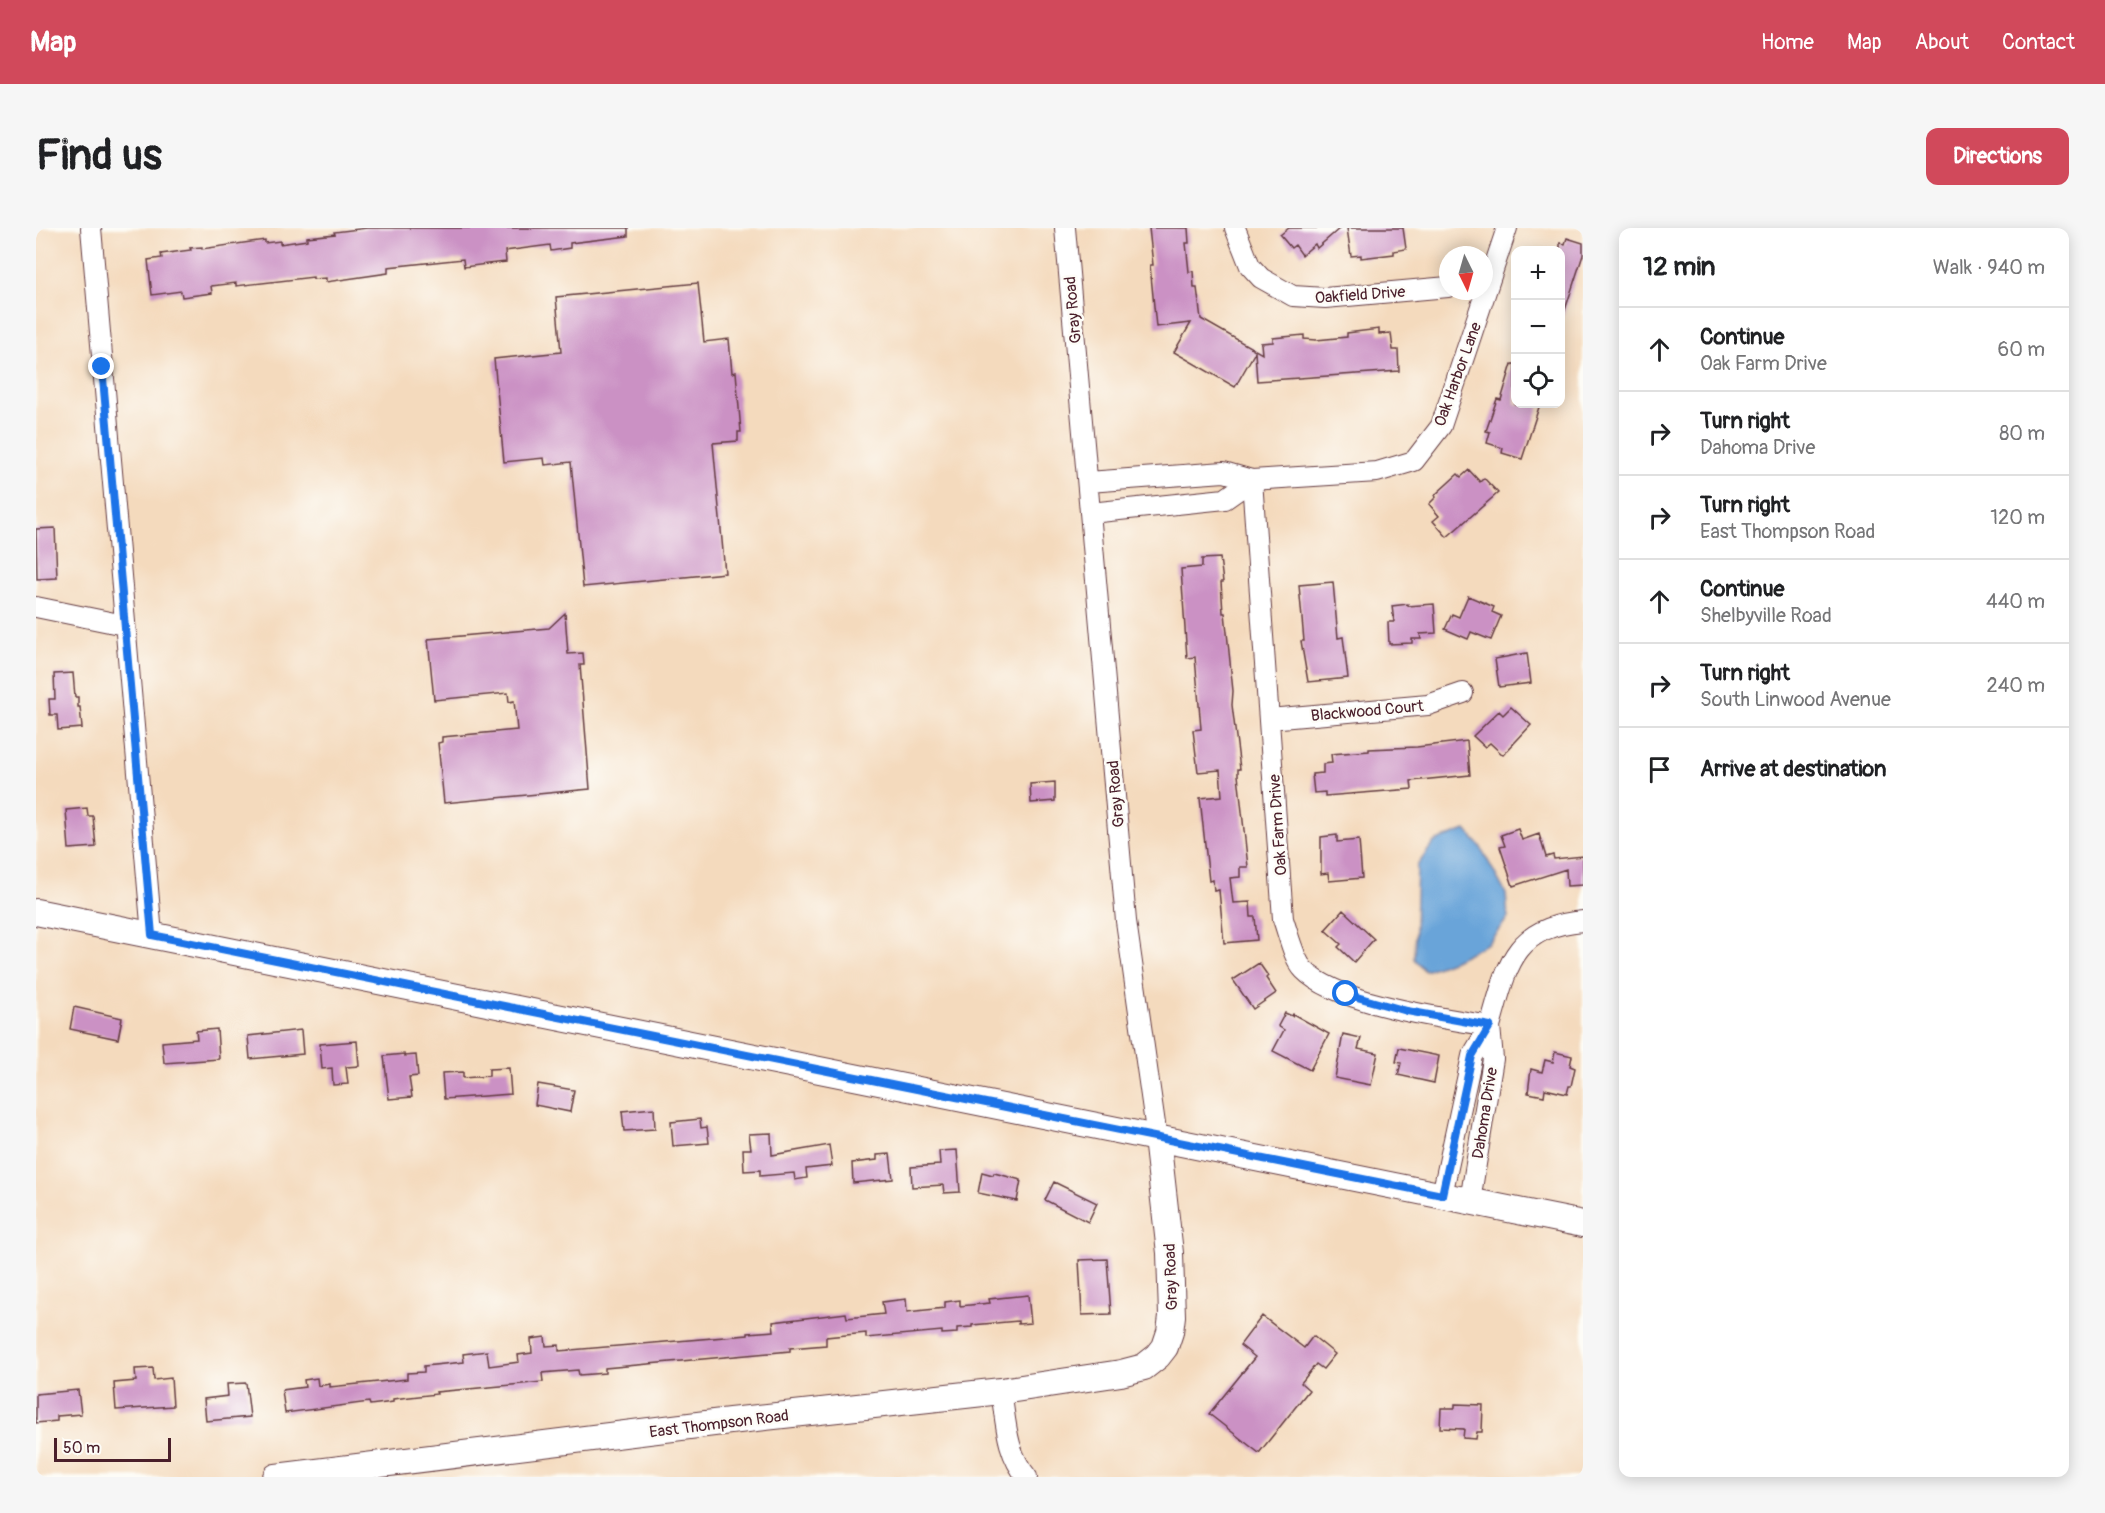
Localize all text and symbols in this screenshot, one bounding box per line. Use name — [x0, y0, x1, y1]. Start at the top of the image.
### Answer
text: Map — [30, 25, 76, 60]
text: Home — [1761, 29, 1814, 56]
text: Map — [1847, 29, 1882, 56]
text: About — [1915, 29, 1969, 56]
text: Contact — [2002, 29, 2075, 56]
button: Directions — [1926, 128, 2069, 185]
text: Find us — [36, 130, 162, 182]
north arrow — [1439, 246, 1493, 300]
map controls — [1511, 246, 1565, 408]
button: + — [1511, 246, 1565, 300]
text: 12 min — [1643, 251, 1716, 283]
text: Walk · 940 m — [1933, 255, 2045, 280]
street label: Gray Road — [1060, 276, 1086, 344]
street label: Oakfield Drive — [1314, 282, 1406, 308]
button: − — [1511, 300, 1565, 354]
street label: Oak Harbor Lane — [1430, 319, 1486, 429]
text: Continue — [1700, 323, 1784, 351]
icon: ahead — [1643, 333, 1676, 366]
text: 60 m — [1998, 337, 2045, 362]
text: Oak Farm Drive — [1700, 351, 1827, 376]
route end — [88, 353, 114, 379]
button: locate — [1511, 354, 1565, 408]
text: Turn right — [1700, 407, 1790, 435]
icon: right — [1643, 417, 1676, 450]
text: 80 m — [1999, 421, 2045, 446]
text: Dahoma Drive — [1700, 435, 1815, 460]
text: Turn right — [1700, 491, 1790, 519]
icon: right — [1643, 501, 1676, 534]
text: 120 m — [1990, 505, 2045, 530]
text: East Thompson Road — [1700, 519, 1875, 544]
text: Continue — [1700, 575, 1784, 603]
icon: ahead — [1643, 585, 1676, 618]
text: 440 m — [1986, 589, 2045, 614]
text: Shelbyville Road — [1700, 603, 1832, 628]
text: Turn right — [1700, 659, 1790, 687]
icon: right — [1643, 669, 1676, 702]
text: 240 m — [1986, 673, 2045, 698]
text: South Linwood Avenue — [1700, 687, 1891, 712]
street label: Blackwood Court — [1310, 696, 1425, 726]
icon: arrive — [1643, 753, 1676, 786]
text: Arrive at destination — [1700, 755, 1886, 783]
street label: Gray Road — [1103, 760, 1129, 828]
street label: Oak Farm Drive — [1264, 774, 1292, 876]
route start — [1332, 980, 1358, 1006]
street label: Dahoma Drive — [1468, 1066, 1502, 1160]
street label: Gray Road — [1160, 1243, 1182, 1311]
street label: East Thompson Road — [648, 1406, 790, 1442]
scale bar — [54, 1435, 171, 1462]
text: 50 m — [63, 1438, 100, 1458]

